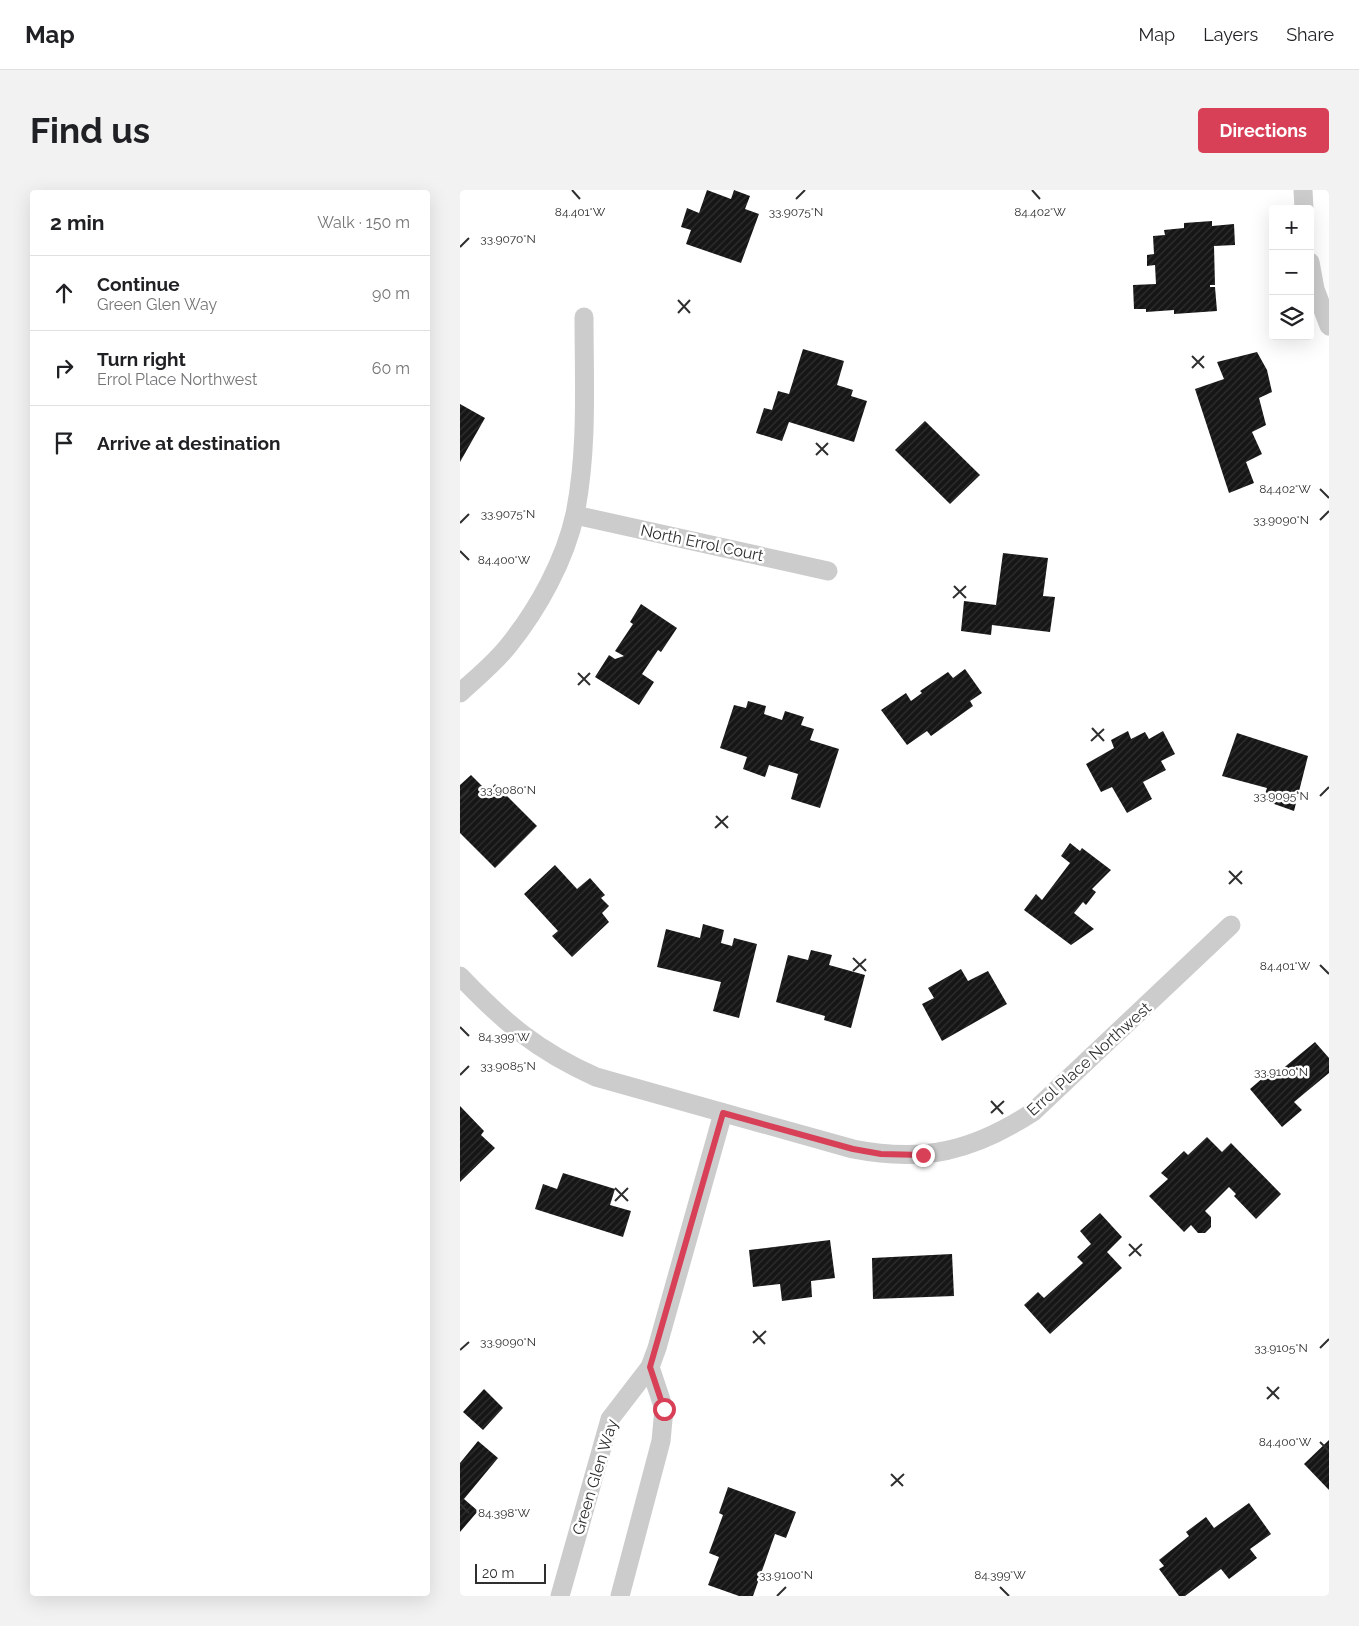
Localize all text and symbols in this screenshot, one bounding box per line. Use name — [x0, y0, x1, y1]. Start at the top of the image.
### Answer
text: Map — [25, 20, 75, 49]
text: Map — [1139, 24, 1175, 45]
text: Layers — [1203, 24, 1258, 45]
text: Share — [1286, 24, 1334, 45]
button: Directions — [1198, 108, 1329, 153]
text: Find us — [30, 110, 150, 151]
text: 84.401°W — [555, 205, 606, 219]
text: 33.9075°N — [769, 205, 823, 219]
text: 84.402°W — [1014, 205, 1066, 219]
map controls — [1269, 205, 1314, 340]
button: + — [1269, 205, 1314, 250]
text: 2 min — [50, 210, 104, 235]
text: Walk · 150 m — [317, 213, 410, 232]
text: 33.9070°N — [480, 232, 536, 246]
button: − — [1269, 250, 1314, 295]
text: Continue — [97, 273, 180, 295]
icon: ahead — [50, 279, 78, 307]
text: 90 m — [372, 284, 410, 303]
text: Green Glen Way — [97, 295, 217, 314]
button: layers — [1269, 295, 1314, 340]
text: Turn right — [97, 348, 186, 370]
icon: right — [50, 354, 78, 382]
text: 60 m — [372, 359, 410, 378]
text: Errol Place Northwest — [97, 370, 257, 389]
icon: arrive — [50, 429, 78, 457]
text: Arrive at destination — [97, 432, 281, 454]
text: 84.402°W — [1259, 482, 1311, 496]
text: 33.9075°N — [481, 507, 535, 521]
text: 33.9090°N — [1253, 513, 1309, 527]
street label: North Errol Court — [639, 521, 766, 565]
text: 84.400°W — [478, 553, 531, 567]
text: 33.9080°N — [480, 783, 536, 797]
text: 33.9095°N — [1253, 789, 1309, 803]
text: 84.401°W — [1260, 959, 1311, 973]
street label: Errol Place Northwest — [1023, 998, 1155, 1120]
text: 84.399°W — [478, 1030, 530, 1044]
text: 33.9085°N — [480, 1059, 536, 1073]
text: 33.9100°N — [1254, 1065, 1308, 1079]
route end — [912, 1144, 935, 1167]
text: 33.9090°N — [480, 1335, 536, 1349]
text: 33.9105°N — [1254, 1341, 1308, 1355]
route start — [653, 1398, 676, 1421]
street label: Green Glen Way — [568, 1416, 622, 1537]
text: 84.400°W — [1259, 1435, 1312, 1449]
text: 84.398°W — [478, 1506, 531, 1520]
scale bar — [475, 1561, 546, 1584]
text: 20 m — [482, 1565, 514, 1581]
text: 33.9100°N — [759, 1568, 813, 1582]
text: 84.399°W — [974, 1568, 1026, 1582]

